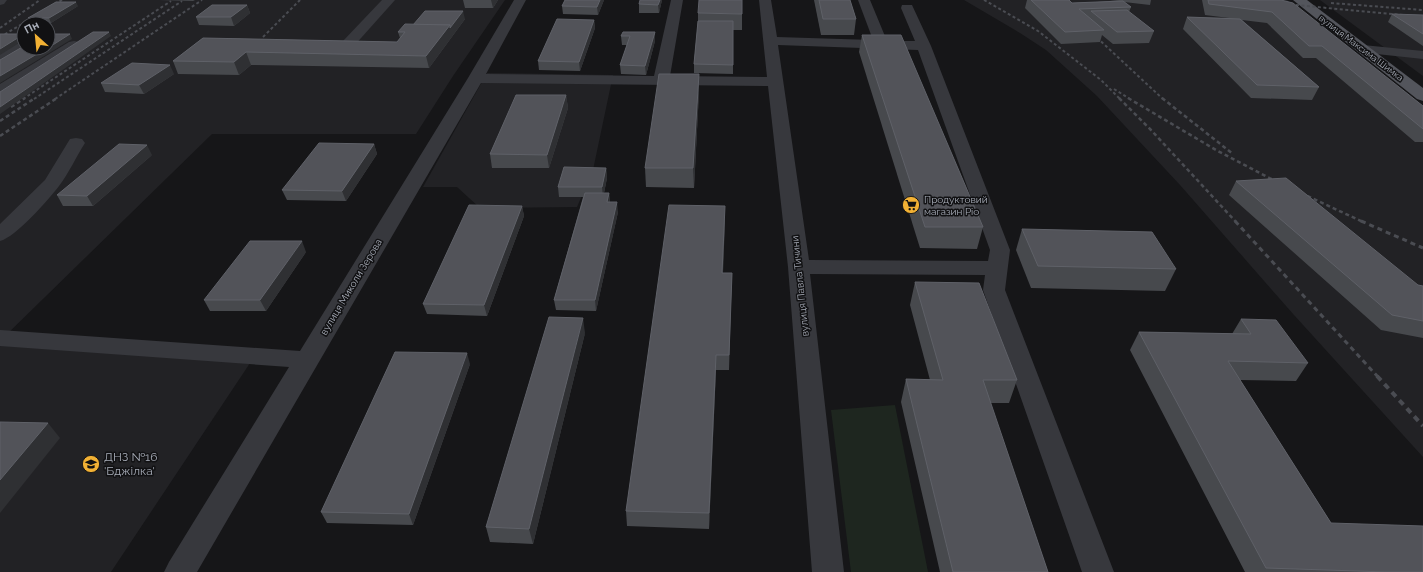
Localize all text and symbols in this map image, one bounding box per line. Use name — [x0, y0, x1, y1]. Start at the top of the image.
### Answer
street label: вулиця Максима Шимка — [1317, 13, 1405, 83]
north arrow — [16, 16, 56, 56]
text: Пн — [22, 18, 41, 37]
place label: Продуктовий магазин Ріо — [924, 194, 988, 217]
supermarket icon: Продуктовий магазин Ріо — [901, 195, 921, 215]
street label: вулиця Павла Тичини — [789, 235, 811, 337]
street label: вулиця Миколи Зерова — [318, 237, 384, 337]
place label: ДНЗ №16 'Бджілка' — [104, 450, 158, 478]
school or university icon: ДНЗ №16 'Бджілка' — [81, 454, 101, 474]

